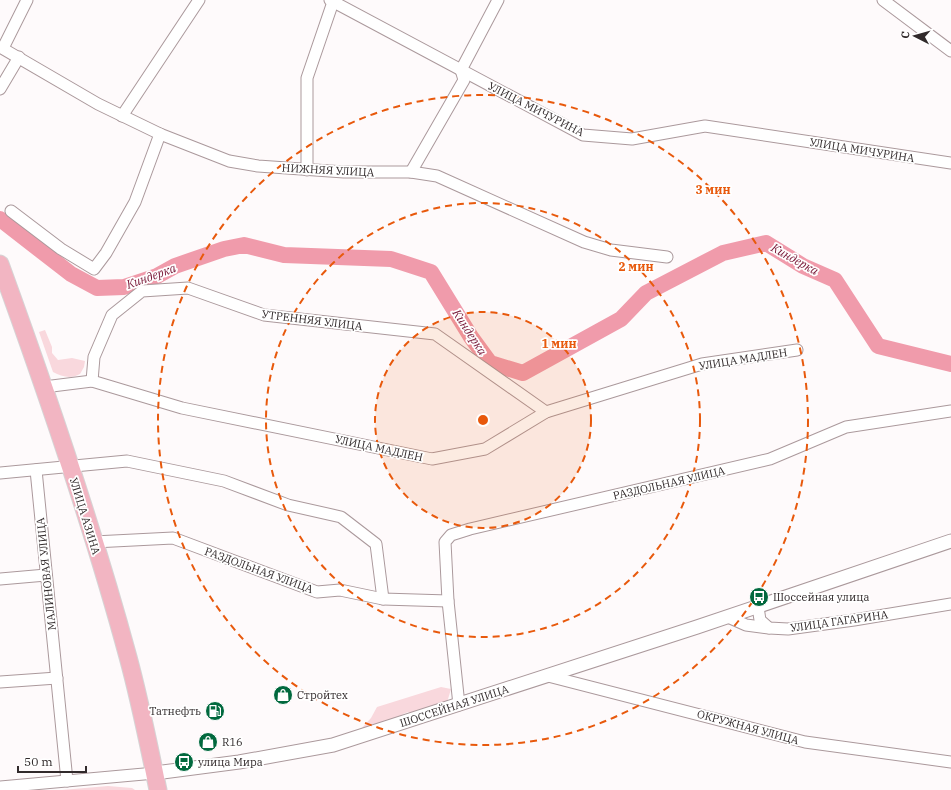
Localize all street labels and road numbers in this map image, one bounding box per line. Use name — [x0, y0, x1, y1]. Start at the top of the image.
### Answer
street label: УЛИЦА МИЧУРИНА — [486, 79, 587, 140]
street label: УЛИЦА МИЧУРИНА — [808, 135, 916, 165]
street label: НИЖНЯЯ УЛИЦА — [281, 161, 375, 179]
street label: УТРЕННЯЯ УЛИЦА — [261, 307, 364, 333]
street label: УЛИЦА МАДЛЕН — [698, 345, 789, 373]
street label: УЛИЦА МАДЛЕН — [334, 432, 424, 464]
street label: РАЗДОЛЬНАЯ УЛИЦА — [612, 463, 727, 503]
street label: УЛИЦА АЗИНА — [67, 476, 104, 557]
street label: МАЛИНОВАЯ УЛИЦА — [33, 516, 59, 631]
street label: РАЗДОЛЬНАЯ УЛИЦА — [203, 544, 316, 596]
street label: УЛИЦА ГАГАРИНА — [789, 607, 889, 635]
street label: ШОССЕЙНАЯ УЛИЦА — [398, 682, 511, 730]
street label: ОКРУЖНАЯ УЛИЦА — [696, 707, 801, 747]

